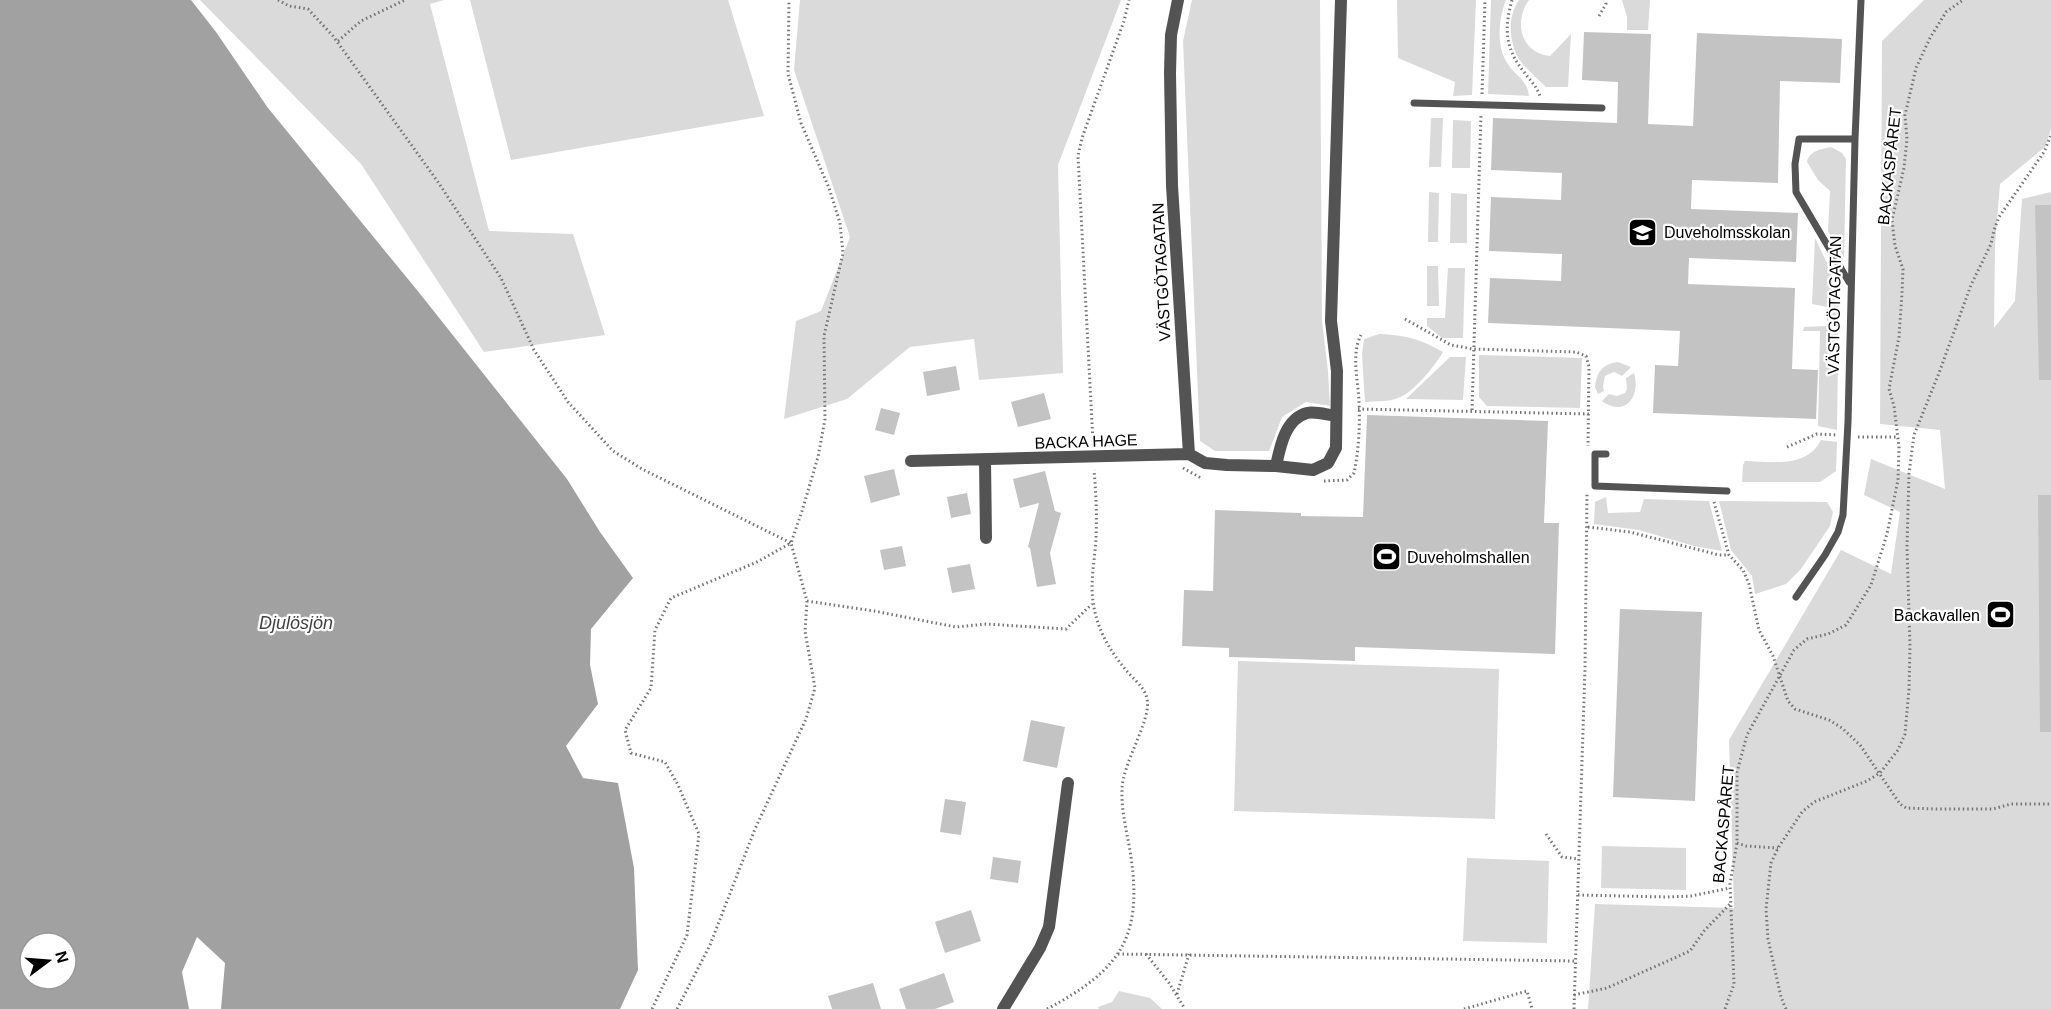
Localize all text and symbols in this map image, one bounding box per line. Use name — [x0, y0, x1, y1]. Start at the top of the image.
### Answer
street label: BACKASPÅRET — [1874, 106, 1904, 226]
street label: VÄSTGÖTAGATAN — [1149, 202, 1174, 342]
school or university icon: Duveholmsskolan — [1627, 216, 1659, 248]
place label: Duveholmsskolan — [1664, 224, 1790, 241]
street label: VÄSTGÖTAGATAN — [1825, 236, 1844, 374]
street label: BACKA HAGE — [1034, 431, 1138, 452]
sports icon: Duveholmshallen — [1370, 541, 1402, 573]
place label: Duveholmshallen — [1407, 549, 1530, 566]
sports icon: Backavallen — [1985, 599, 2017, 631]
place label: Backavallen — [1894, 607, 1980, 624]
water label: Djulösjön — [259, 613, 333, 633]
street label: BACKASPÅRET — [1709, 764, 1737, 884]
north arrow — [18, 931, 78, 991]
text: N — [52, 949, 72, 965]

